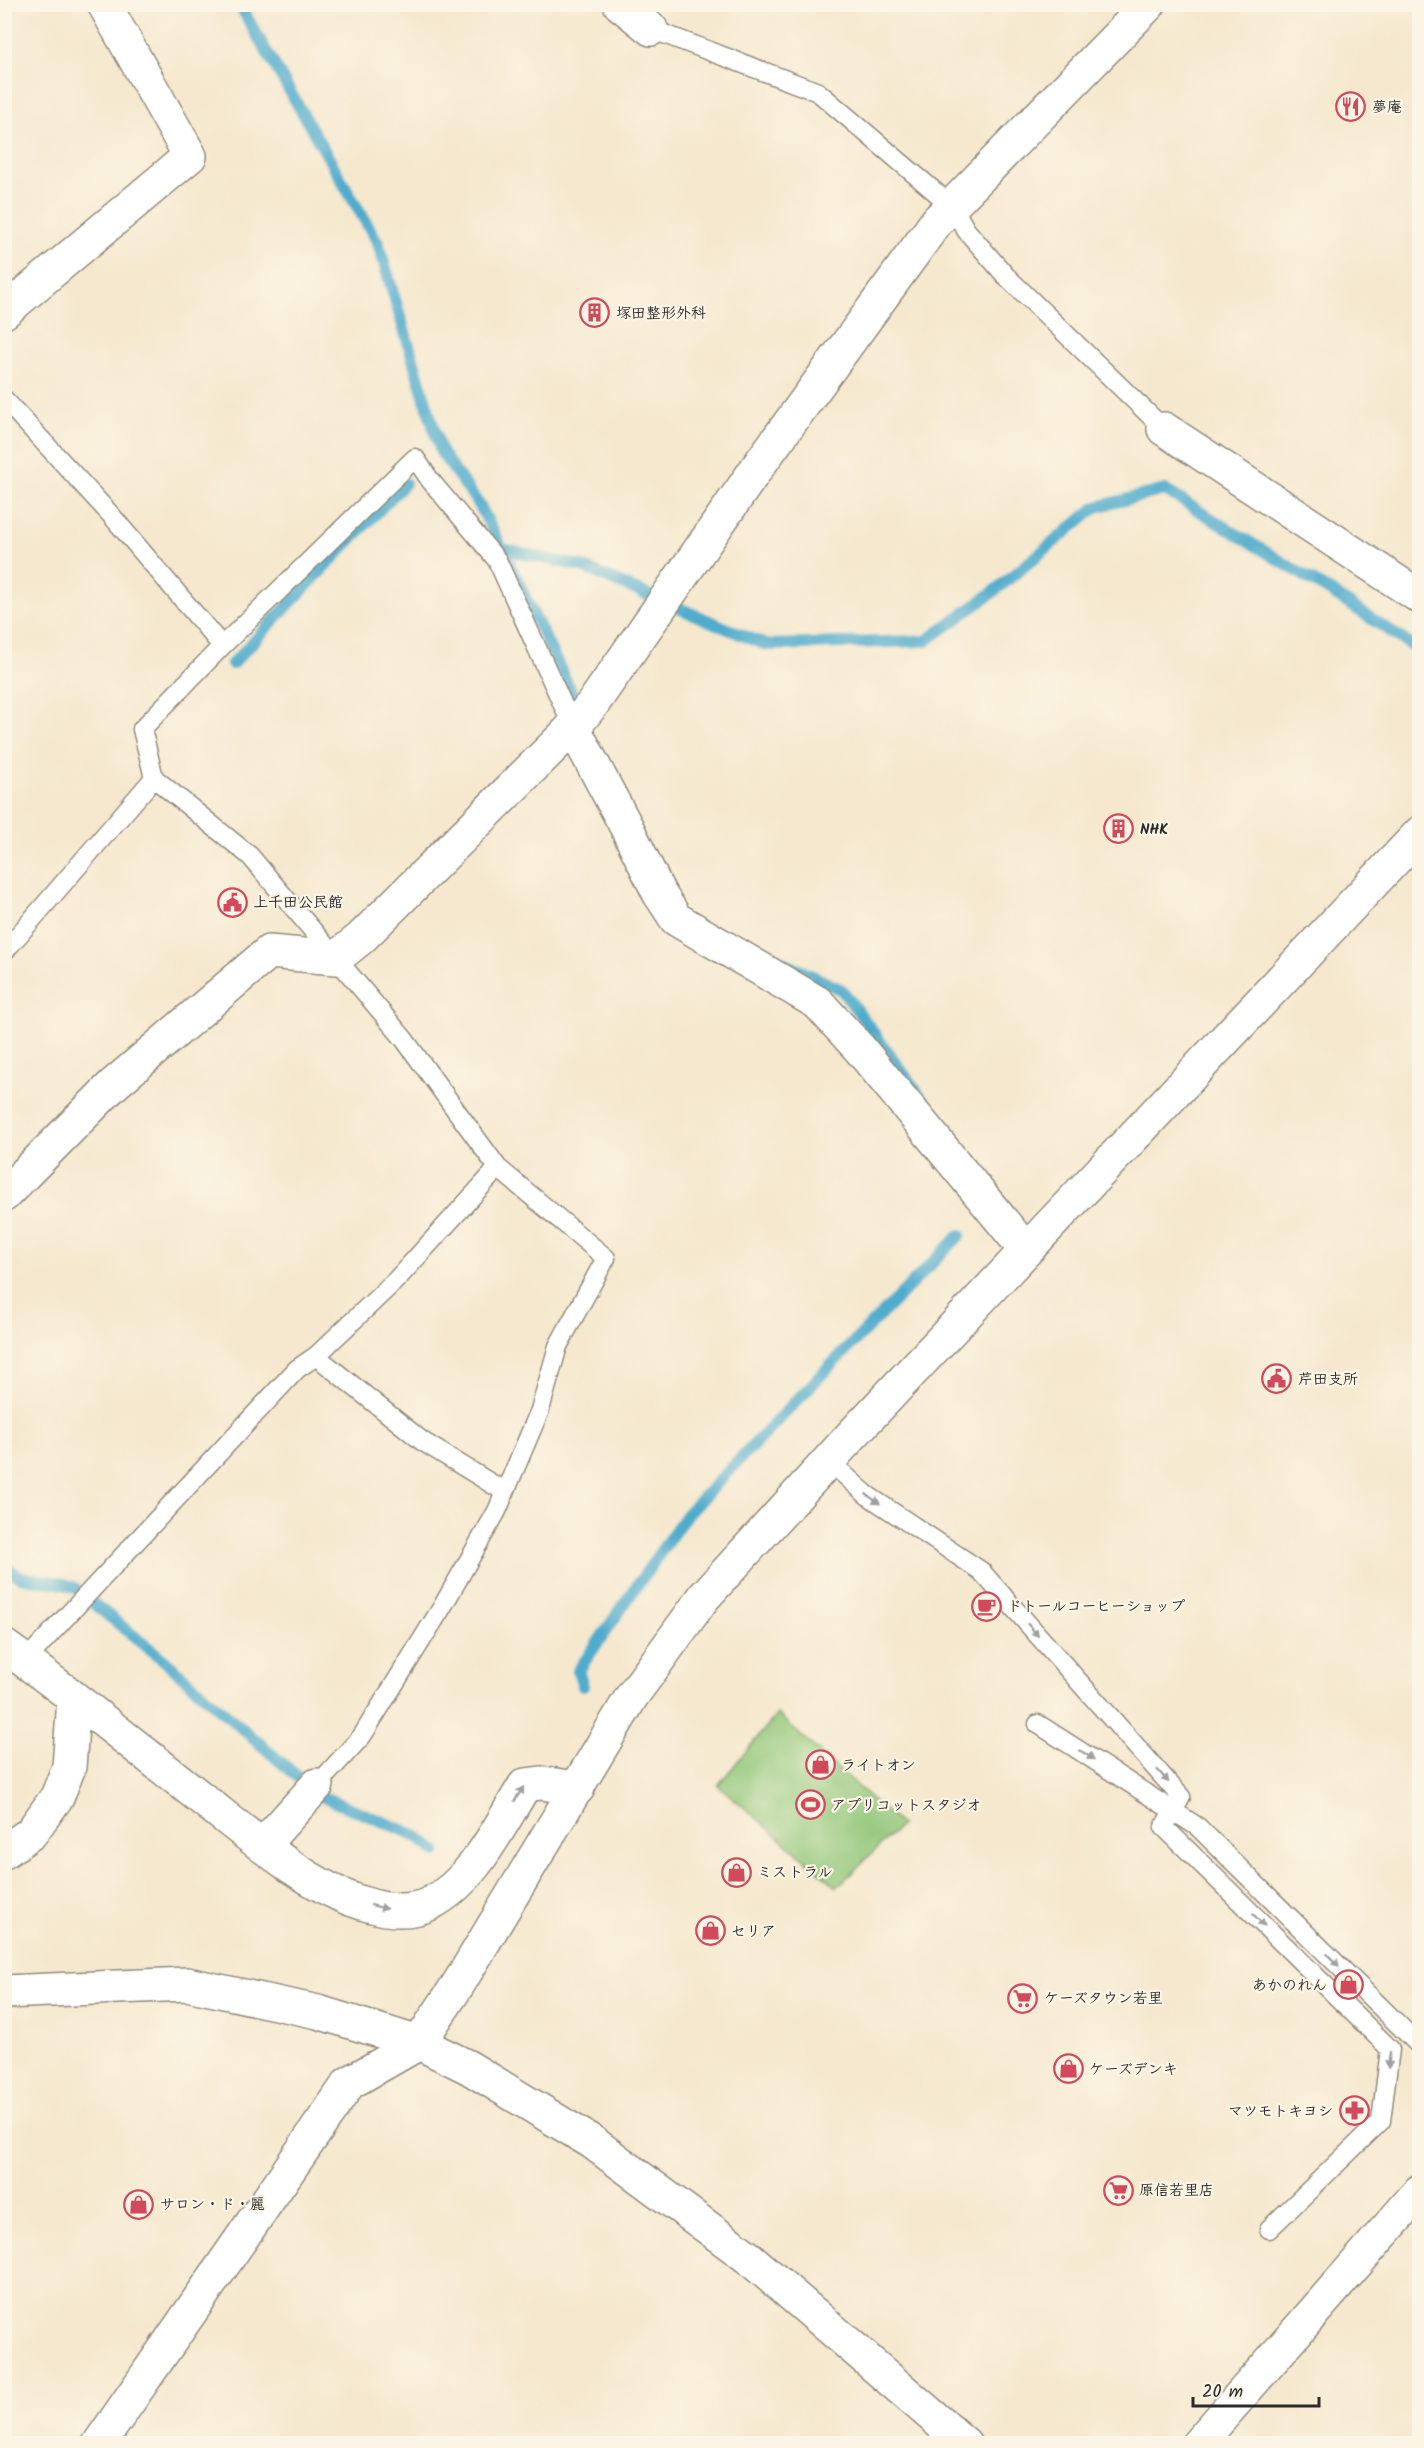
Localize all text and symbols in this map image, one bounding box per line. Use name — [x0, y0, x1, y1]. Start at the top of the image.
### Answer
restaurant icon: 夢庵 — [1335, 91, 1367, 123]
place label: 夢庵 — [1372, 96, 1402, 120]
building icon: 塚田整形外科 — [579, 297, 611, 329]
place label: 塚田整形外科 — [616, 302, 706, 326]
building icon: NHK — [1103, 813, 1135, 845]
place label: NHK — [1140, 818, 1168, 842]
public building icon: 上千田公民館 — [216, 886, 248, 918]
place label: 上千田公民館 — [253, 891, 343, 915]
public building icon: 芹田支所 — [1261, 1363, 1293, 1395]
place label: 芹田支所 — [1298, 1368, 1358, 1392]
one-way arrow — [865, 1493, 881, 1504]
cafe icon: ドトールコーヒーショップ — [970, 1590, 1002, 1622]
place label: ドトールコーヒーショップ — [1007, 1595, 1185, 1619]
one-way arrow — [1026, 1623, 1040, 1638]
shop icon: ライトオン — [804, 1749, 836, 1781]
one-way arrow — [1079, 1750, 1096, 1761]
place label: ライトオン — [841, 1754, 916, 1778]
one-way arrow — [1156, 1768, 1169, 1783]
one-way arrow — [513, 1786, 524, 1802]
sports icon: アプリコットスタジオ — [794, 1789, 826, 1821]
place label: アプリコットスタジオ — [831, 1794, 981, 1818]
shop icon: ミストラル — [720, 1856, 752, 1888]
place label: ミストラル — [757, 1861, 833, 1885]
one-way arrow — [370, 1903, 388, 1913]
one-way arrow — [1251, 1913, 1266, 1927]
shop icon: セリア — [694, 1915, 726, 1947]
place label: セリア — [731, 1920, 776, 1944]
one-way arrow — [1325, 1953, 1339, 1967]
shop icon: あかのれん — [1332, 1969, 1364, 2001]
place label: あかのれん — [1252, 1974, 1327, 1998]
supermarket icon: ケーズタウン若里 — [1007, 1982, 1039, 2014]
place label: ケーズタウン若里 — [1044, 1987, 1163, 2011]
one-way arrow — [1384, 2050, 1393, 2069]
shop icon: ケーズデンキ — [1052, 2053, 1084, 2085]
place label: ケーズデンキ — [1089, 2058, 1178, 2082]
pharmacy icon: マツモトキヨシ — [1338, 2095, 1370, 2127]
place label: マツモトキヨシ — [1228, 2100, 1333, 2124]
supermarket icon: 原信若里店 — [1102, 2174, 1134, 2206]
place label: 原信若里店 — [1139, 2179, 1214, 2203]
shop icon: サロン・ド・麗 — [123, 2188, 155, 2220]
place label: サロン・ド・麗 — [160, 2193, 265, 2217]
scale bar — [1193, 2370, 1319, 2408]
text: 20 m — [1202, 2378, 1243, 2407]

